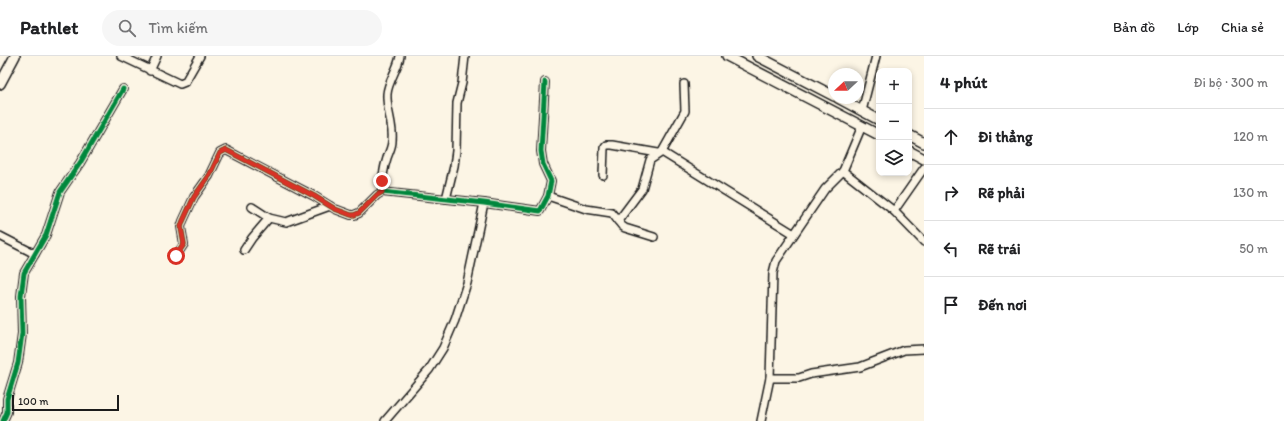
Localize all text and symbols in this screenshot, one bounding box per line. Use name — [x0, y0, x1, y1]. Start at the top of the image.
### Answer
search box — [102, 10, 382, 46]
text: Pathlet — [20, 16, 78, 39]
icon: search — [116, 17, 138, 39]
text: Tìm kiếm — [148, 19, 208, 37]
text: Bản đồ — [1113, 19, 1155, 36]
text: Lớp — [1177, 19, 1199, 36]
text: Chia sẻ — [1221, 19, 1264, 36]
north arrow — [828, 68, 864, 104]
map controls — [876, 68, 912, 176]
button: + — [876, 68, 912, 104]
text: 4 phút — [940, 72, 988, 92]
text: Đi bộ · 300 m — [1194, 75, 1268, 90]
button: − — [876, 104, 912, 140]
icon: ahead — [940, 126, 962, 148]
text: Đi thẳng — [978, 128, 1033, 146]
text: 120 m — [1233, 129, 1268, 144]
button: layers — [876, 140, 912, 176]
route end — [373, 172, 391, 190]
icon: right — [940, 182, 962, 204]
text: Rẽ phải — [978, 184, 1025, 202]
text: 130 m — [1233, 185, 1268, 200]
icon: left — [940, 238, 962, 260]
text: Rẽ trái — [978, 240, 1021, 258]
text: 50 m — [1239, 241, 1268, 256]
route start — [167, 247, 185, 265]
icon: arrive — [940, 294, 962, 316]
text: Đến nơi — [978, 296, 1027, 314]
scale bar — [12, 393, 119, 412]
text: 100 m — [18, 395, 48, 408]

